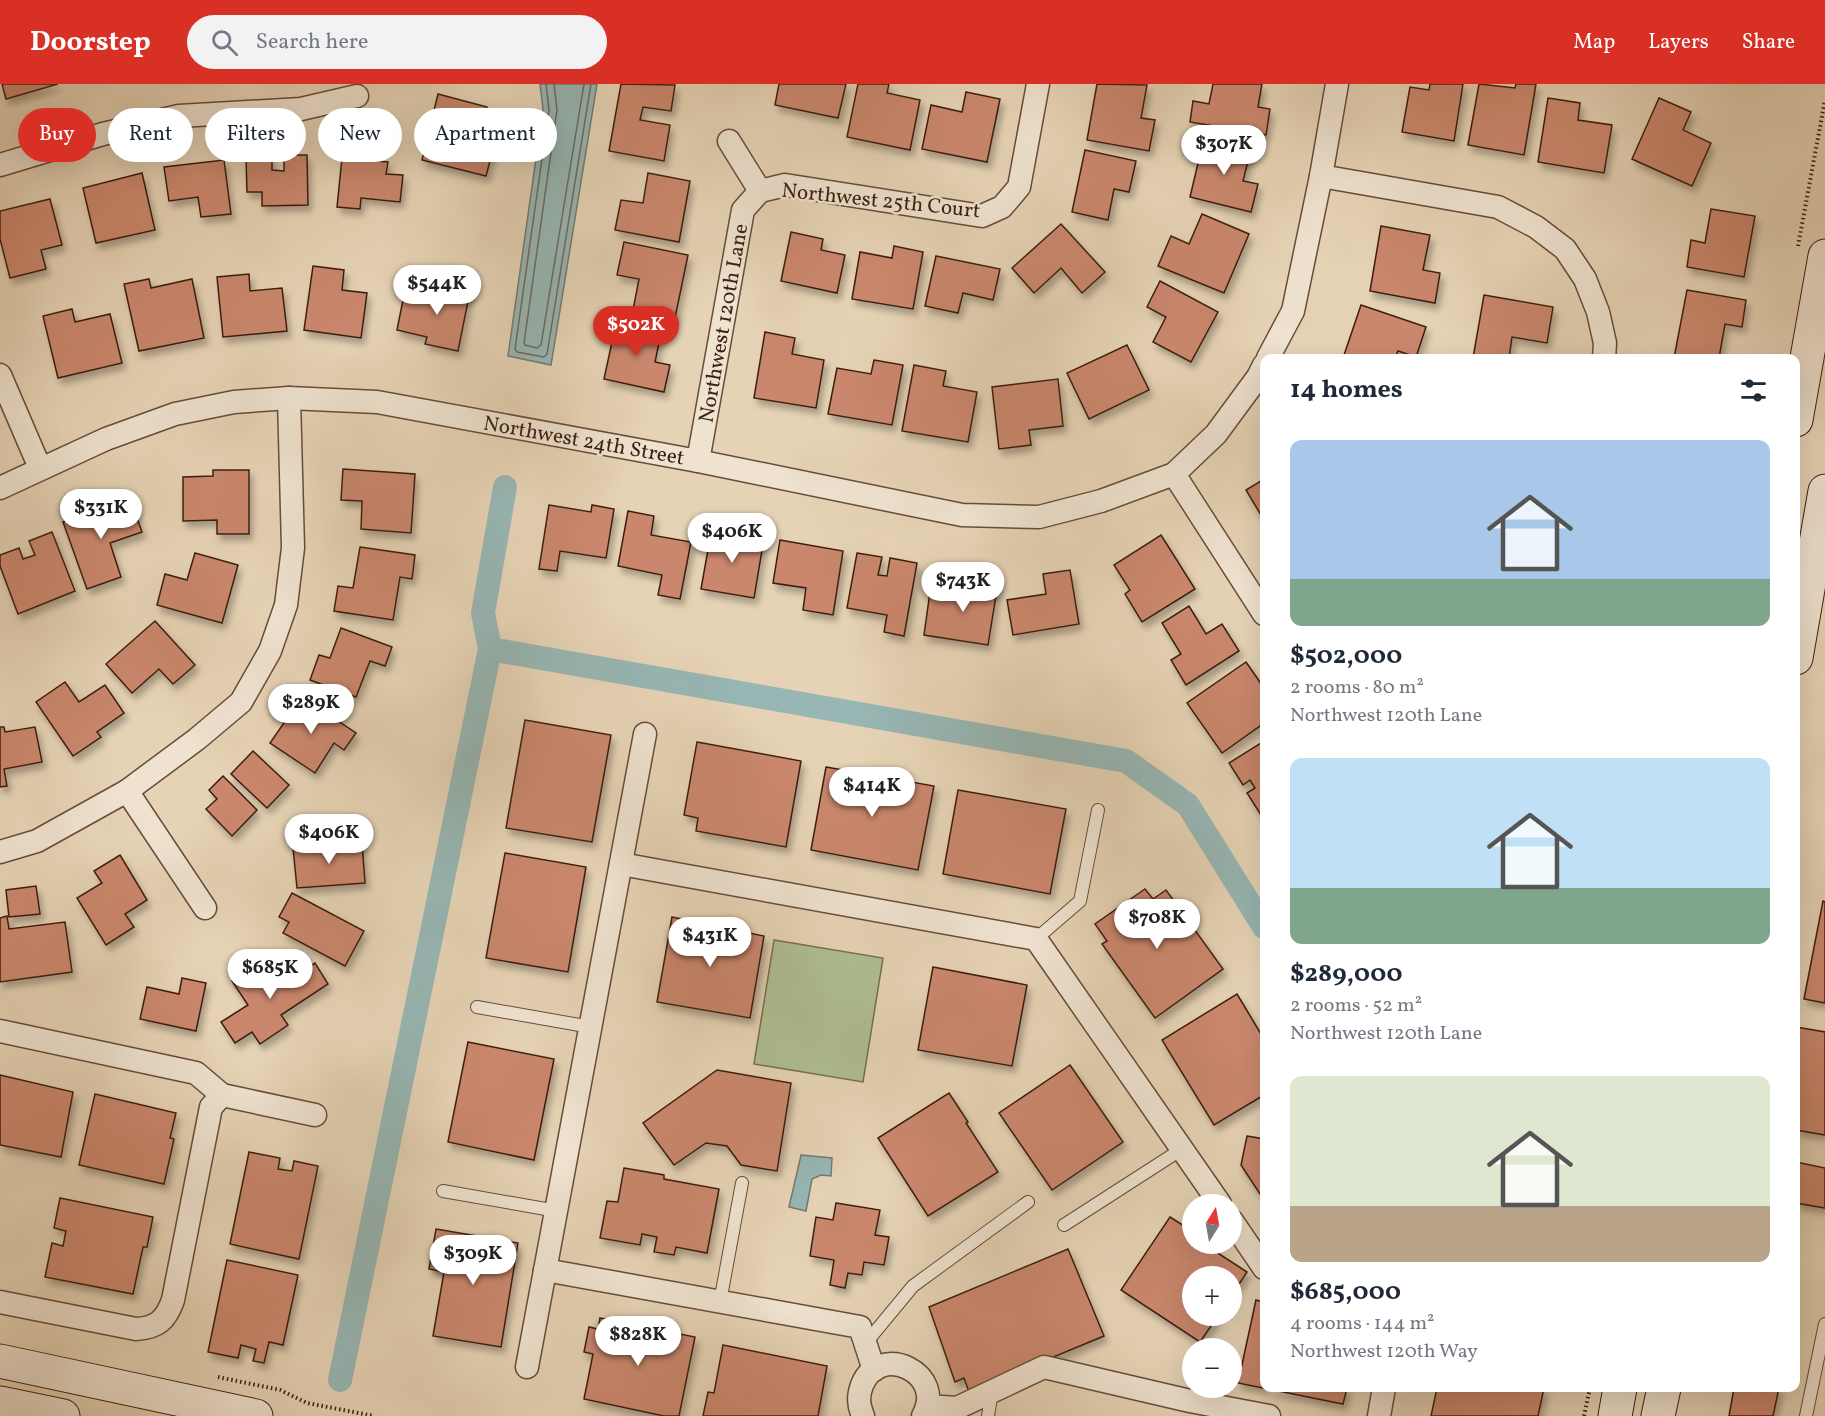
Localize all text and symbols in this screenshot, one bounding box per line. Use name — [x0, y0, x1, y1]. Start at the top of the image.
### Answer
search box — [187, 15, 607, 69]
text: Doorstep — [30, 23, 151, 62]
icon: search — [208, 26, 241, 59]
text: Search here — [256, 27, 369, 58]
text: Map — [1573, 28, 1615, 57]
text: Layers — [1648, 28, 1709, 57]
text: Share — [1742, 28, 1795, 57]
chip: Buy — [18, 108, 96, 162]
chip: Rent — [108, 108, 193, 162]
chip: Filters — [205, 108, 306, 162]
chip: New — [318, 108, 402, 162]
chip: Apartment — [414, 108, 557, 162]
pin: $307K — [1182, 125, 1266, 176]
text: $307K — [1195, 130, 1253, 158]
street label: Northwest 25th Court — [780, 177, 982, 226]
street label: Northwest 120th Lane — [693, 221, 756, 425]
pin: $544K — [395, 265, 479, 316]
text: $544K — [407, 270, 467, 298]
pin: $502K — [594, 306, 678, 357]
text: $502K — [607, 311, 665, 339]
text: 14 homes — [1290, 372, 1403, 408]
icon: filters — [1737, 374, 1770, 407]
street label: Northwest 24th Street — [481, 410, 686, 473]
icon: home — [1476, 479, 1584, 587]
pin: $331K — [59, 489, 143, 540]
text: $331K — [74, 494, 128, 522]
pin: $406K — [690, 513, 774, 564]
text: $406K — [702, 518, 762, 546]
pin: $743K — [921, 562, 1005, 613]
text: $743K — [935, 567, 991, 595]
text: $502,000 — [1290, 638, 1402, 674]
text: 2 rooms · 80 m² — [1290, 674, 1424, 702]
pin: $289K — [269, 684, 353, 735]
text: $289K — [282, 689, 340, 717]
text: Northwest 120th Lane — [1290, 702, 1482, 730]
pin: $414K — [830, 767, 914, 818]
text: $414K — [843, 772, 901, 800]
icon: home — [1476, 797, 1584, 905]
pin: $406K — [287, 814, 371, 865]
text: $406K — [299, 819, 359, 847]
pin: $708K — [1115, 899, 1199, 950]
text: $708K — [1128, 904, 1186, 932]
pin: $431K — [668, 917, 752, 968]
text: $431K — [682, 922, 738, 950]
pin: $685K — [228, 949, 312, 1000]
text: $685K — [242, 954, 298, 982]
text: $289,000 — [1290, 956, 1403, 992]
text: 2 rooms · 52 m² — [1290, 992, 1422, 1020]
text: Northwest 120th Lane — [1290, 1020, 1482, 1048]
icon: home — [1476, 1115, 1584, 1223]
north arrow — [1182, 1194, 1242, 1254]
map controls — [1182, 1194, 1242, 1398]
pin: $309K — [431, 1235, 515, 1286]
text: $309K — [444, 1240, 503, 1268]
button: + — [1182, 1266, 1242, 1326]
text: $685,000 — [1290, 1274, 1401, 1310]
text: 4 rooms · 144 m² — [1290, 1310, 1435, 1338]
pin: $828K — [596, 1316, 680, 1367]
text: $828K — [609, 1321, 667, 1349]
button: − — [1182, 1338, 1242, 1398]
text: Northwest 120th Way — [1290, 1338, 1478, 1366]

